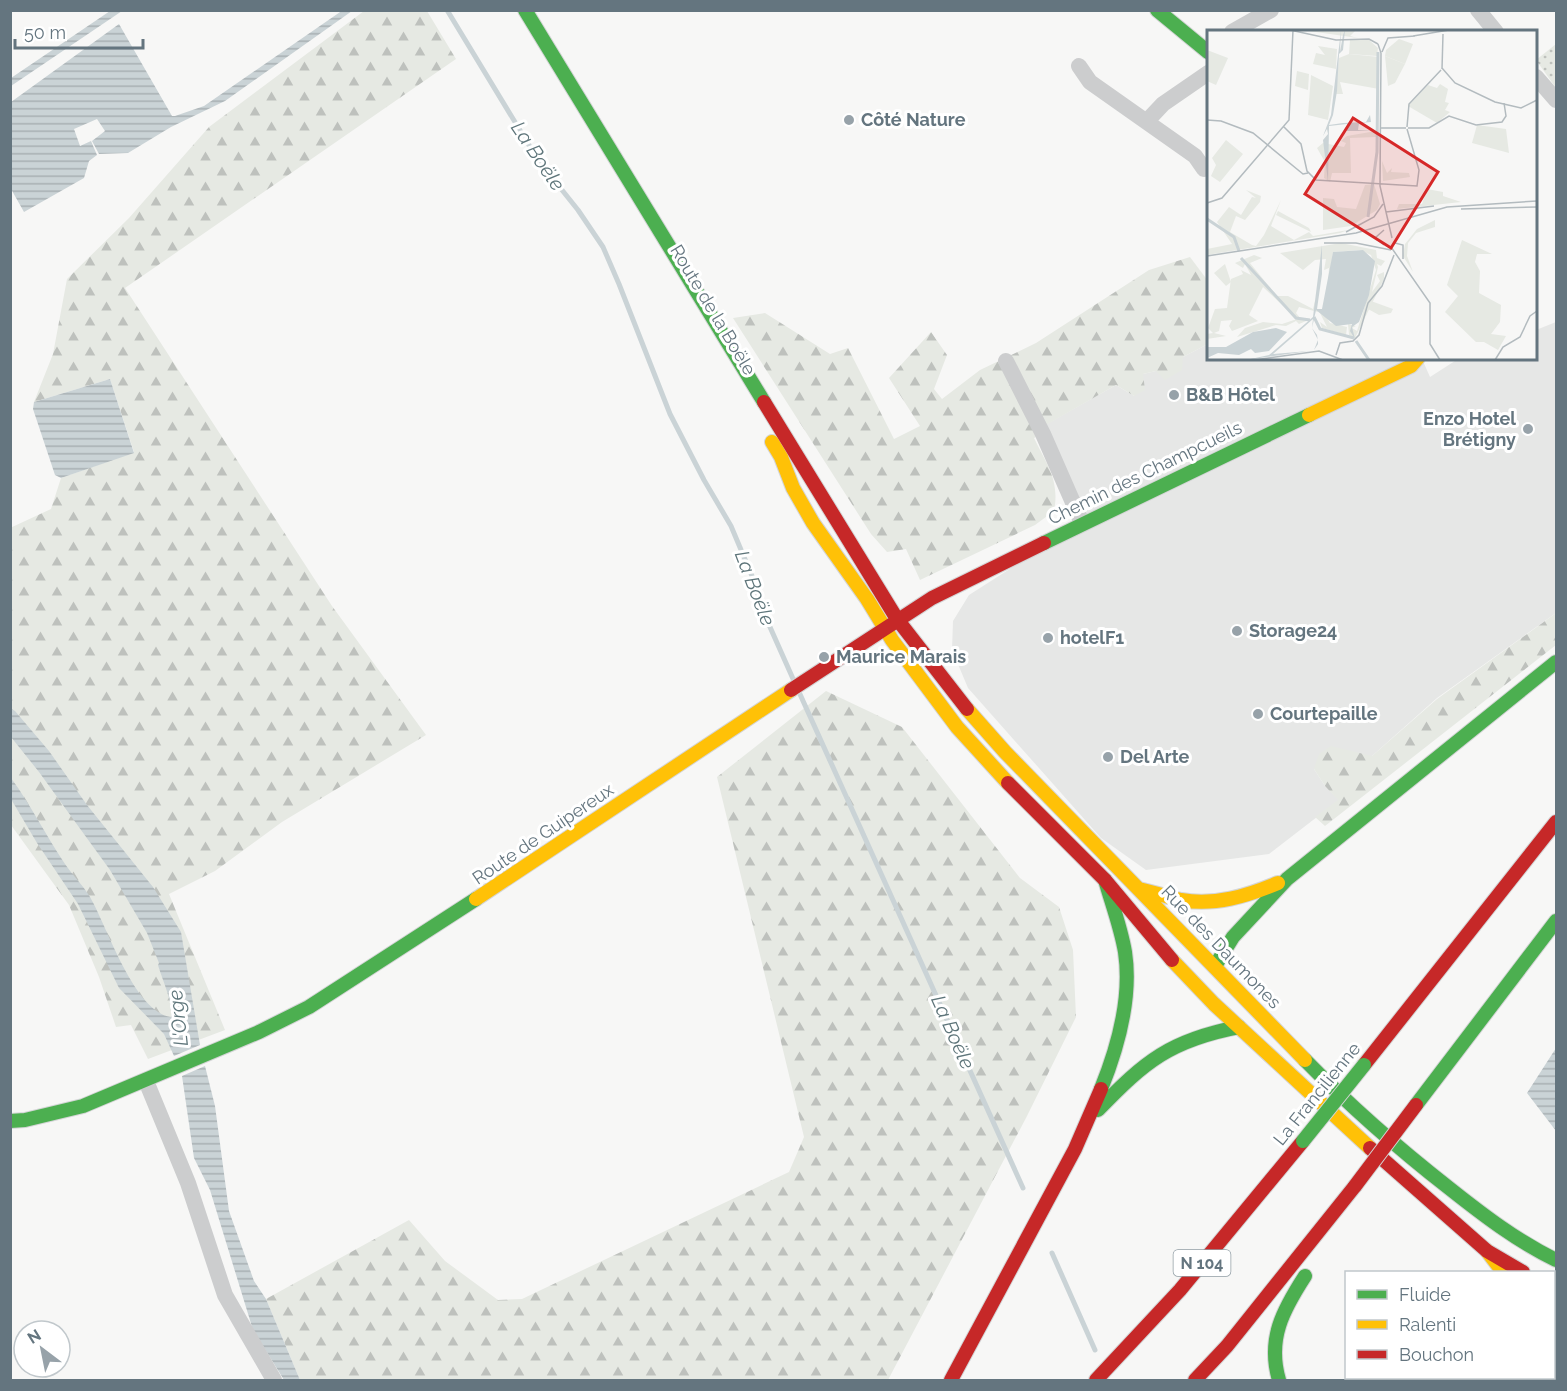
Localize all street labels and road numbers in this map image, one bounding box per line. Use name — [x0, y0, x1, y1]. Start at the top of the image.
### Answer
street label: Route de la Boële — [666, 241, 761, 379]
street label: Chemin des Champcueils — [1044, 416, 1245, 529]
street label: Route de Guipereux — [468, 779, 617, 889]
street label: Rue des Daumones — [1157, 881, 1286, 1013]
street label: La Francilienne — [1269, 1038, 1365, 1149]
road number: N 104 — [1174, 1250, 1230, 1276]

